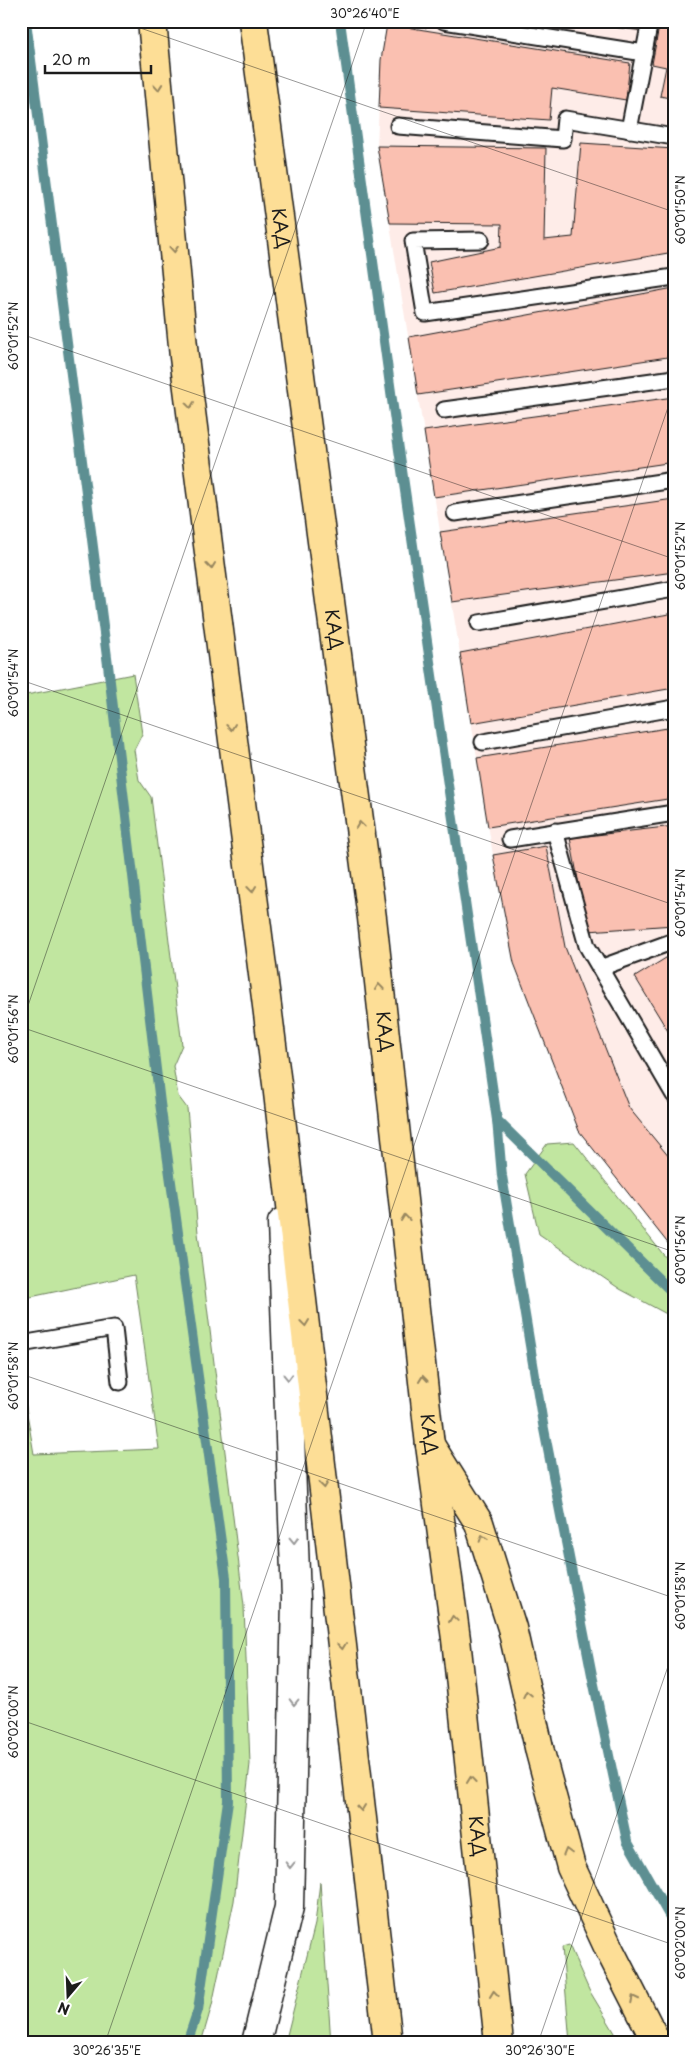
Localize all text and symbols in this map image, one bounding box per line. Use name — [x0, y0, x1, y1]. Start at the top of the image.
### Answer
text: 30°26'40"E — [330, 4, 400, 22]
scale bar — [45, 42, 151, 74]
text: 20 m — [52, 47, 91, 70]
one-way arrow — [152, 83, 163, 91]
text: 60°01'50"N — [671, 175, 689, 245]
street label: КАД — [266, 206, 298, 250]
one-way arrow — [168, 245, 179, 253]
text: 60°01'52"N — [4, 301, 22, 371]
one-way arrow — [184, 401, 195, 409]
text: 60°01'52"N — [671, 521, 689, 591]
one-way arrow — [205, 563, 216, 571]
street label: КАД — [319, 607, 351, 652]
text: 60°01'54"N — [4, 649, 22, 717]
one-way arrow — [226, 723, 236, 732]
one-way arrow — [355, 821, 365, 830]
text: 60°01'54"N — [671, 869, 689, 937]
one-way arrow — [246, 885, 257, 893]
one-way arrow — [374, 982, 385, 990]
text: 60°01'56"N — [4, 994, 22, 1064]
street label: КАД — [370, 1009, 402, 1053]
one-way arrow — [400, 1213, 411, 1221]
text: 60°01'56"N — [671, 1215, 689, 1285]
one-way arrow — [299, 1320, 310, 1328]
text: 60°01'58"N — [4, 1342, 22, 1410]
one-way arrow — [283, 1374, 293, 1382]
one-way arrow — [418, 1375, 429, 1383]
street label: КАД — [415, 1412, 446, 1456]
one-way arrow — [318, 1481, 329, 1489]
one-way arrow — [479, 1534, 489, 1543]
one-way arrow — [289, 1536, 299, 1544]
text: 60°01'58"N — [671, 1562, 689, 1630]
one-way arrow — [448, 1615, 459, 1623]
one-way arrow — [336, 1643, 347, 1651]
text: 60°02'00"N — [4, 1685, 22, 1759]
one-way arrow — [522, 1690, 533, 1699]
one-way arrow — [289, 1698, 299, 1706]
one-way arrow — [466, 1776, 477, 1784]
one-way arrow — [355, 1804, 366, 1812]
street label: КАД — [463, 1814, 494, 1858]
one-way arrow — [562, 1847, 573, 1856]
one-way arrow — [285, 1861, 295, 1869]
text: 60°02'00"N — [671, 1906, 689, 1980]
north arrow — [42, 1972, 92, 2022]
one-way arrow — [489, 1990, 500, 1998]
one-way arrow — [630, 1996, 640, 2005]
text: N — [55, 1997, 72, 2020]
text: 30°26'35"E — [73, 2041, 141, 2059]
text: 30°26'30"E — [505, 2041, 575, 2059]

